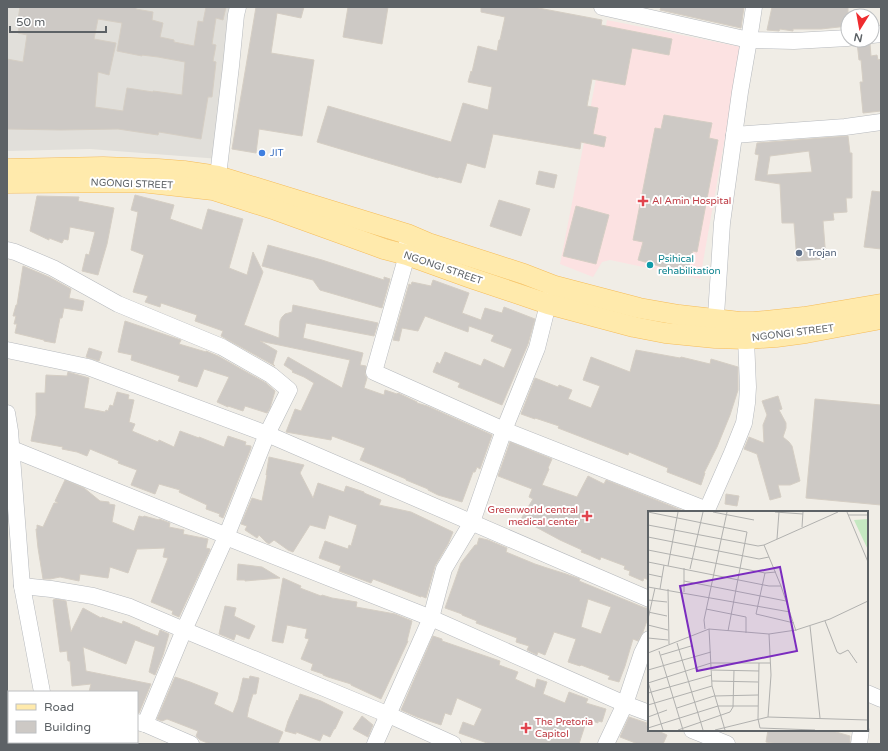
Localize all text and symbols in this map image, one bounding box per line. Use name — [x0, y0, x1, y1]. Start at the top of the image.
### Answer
scale bar — [10, 8, 106, 34]
north arrow — [840, 8, 880, 48]
text: 50 m — [16, 15, 45, 29]
text: N — [853, 30, 864, 45]
place label: JIT — [270, 147, 284, 159]
marker: JIT — [257, 148, 267, 158]
street label: NGONGI STREET — [91, 177, 173, 191]
marker: Al Amin Hospital — [637, 195, 649, 207]
place label: Al Amin Hospital — [652, 195, 731, 207]
place label: Trojan — [807, 247, 837, 259]
marker: Trojan — [794, 248, 804, 258]
street label: NGONGI STREET — [402, 249, 484, 287]
place label: Psihical rehabilitation — [658, 253, 721, 277]
marker: Psihical rehabilitation — [645, 260, 655, 270]
street label: NGONGI STREET — [751, 322, 835, 344]
place label: Greenworld central medical center — [488, 504, 578, 528]
marker: Greenworld central medical center — [581, 510, 593, 522]
inset map — [648, 511, 868, 731]
legend — [8, 691, 138, 743]
text: Road — [44, 700, 74, 714]
place label: The Pretoria Capitol — [535, 716, 593, 740]
text: Building — [44, 720, 91, 734]
marker: The Pretoria Capitol — [520, 722, 532, 734]

